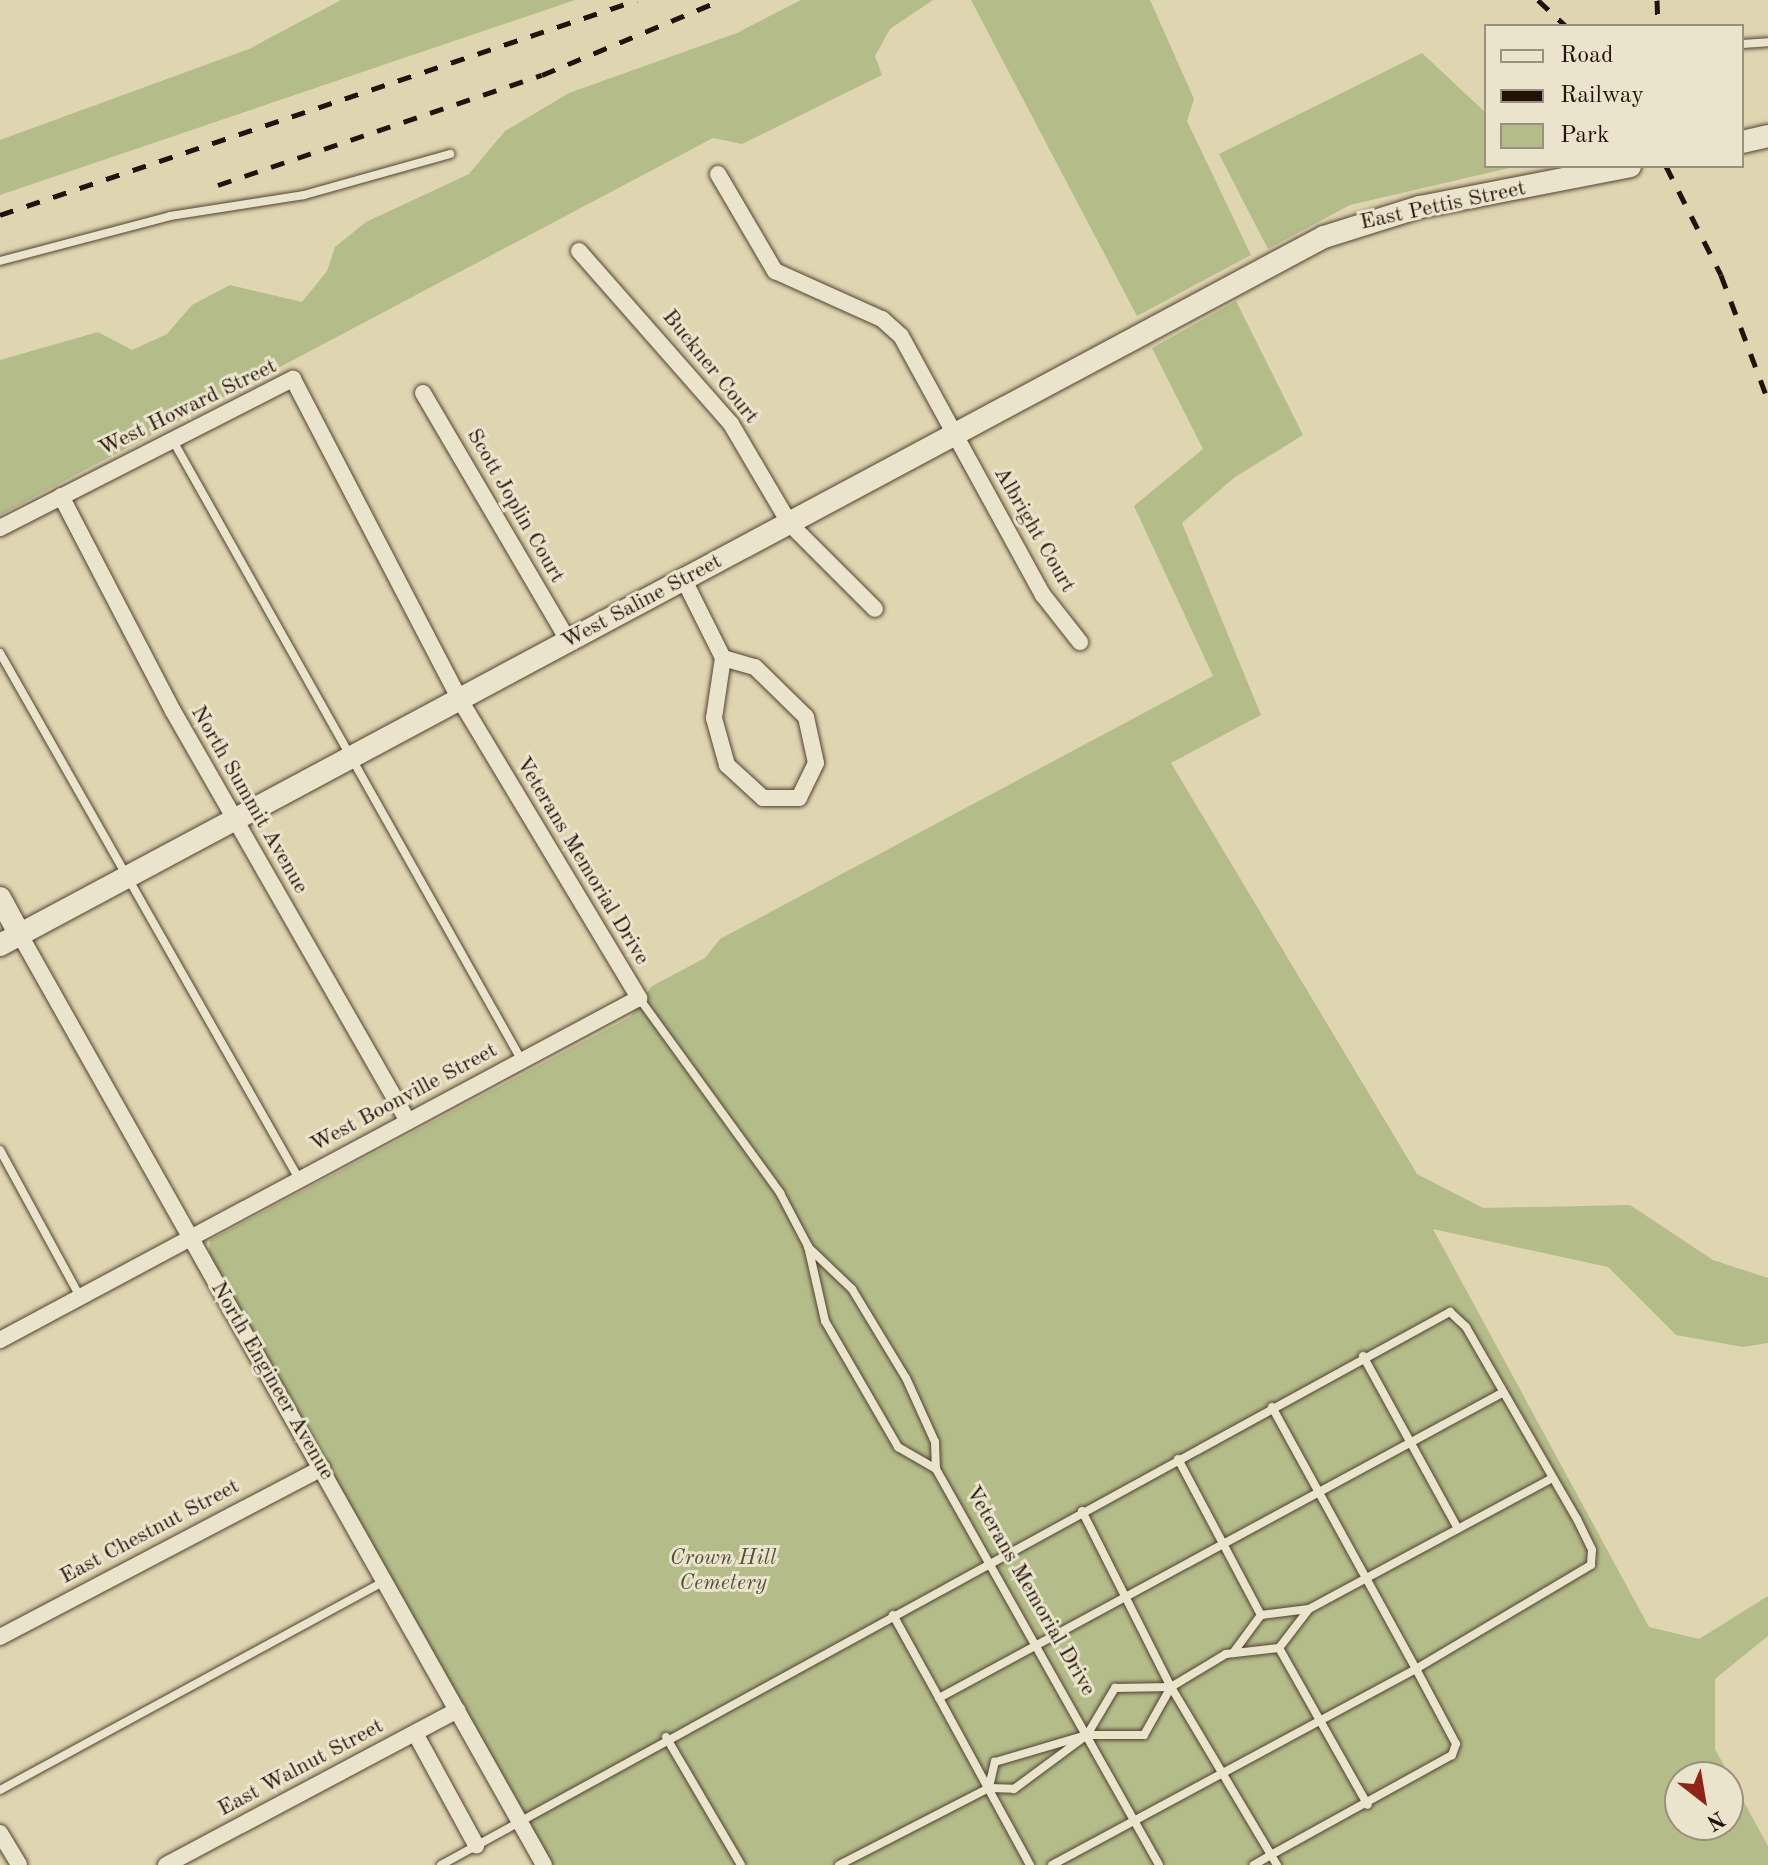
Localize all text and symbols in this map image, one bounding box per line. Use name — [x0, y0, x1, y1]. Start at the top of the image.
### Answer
legend — [1484, 24, 1744, 168]
text: Road — [1560, 44, 1613, 68]
text: Railway — [1560, 84, 1644, 108]
text: Park — [1560, 124, 1609, 148]
street label: East Pettis Street — [1358, 176, 1528, 236]
street label: Buckner Court — [656, 305, 764, 429]
street label: West Howard Street — [95, 353, 281, 463]
street label: Scott Joplin Court — [460, 424, 570, 588]
street label: Albright Court — [987, 462, 1081, 598]
street label: West Saline Street — [557, 549, 727, 655]
street label: North Summit Avenue — [184, 701, 314, 899]
street label: Veterans Memorial Drive — [509, 752, 655, 970]
street label: West Boonville Street — [306, 1038, 502, 1158]
street label: North Engineer Avenue — [204, 1277, 340, 1485]
street label: East Chestnut Street — [56, 1474, 244, 1590]
street label: Veterans Memorial Drive — [959, 1481, 1101, 1701]
park label: Crown Hill Cemetery — [670, 1545, 776, 1596]
street label: East Walnut Street — [214, 1713, 388, 1823]
north arrow — [1664, 1761, 1744, 1841]
text: N — [1702, 1806, 1728, 1834]

